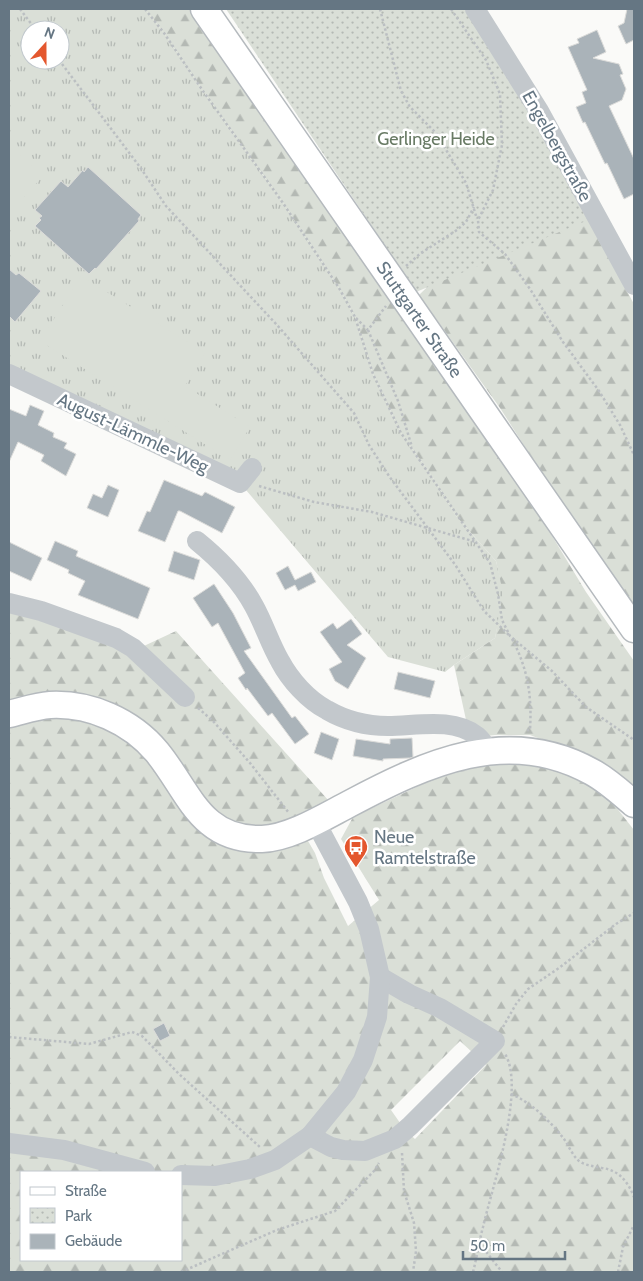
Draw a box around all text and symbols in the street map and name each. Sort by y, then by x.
north arrow [20,20,70,70]
text: N [42,23,58,43]
street label: Engelbergstraße [517,87,597,205]
park label: Gerlinger Heide [377,128,495,150]
street label: Stuttgarter Straße [372,257,467,382]
street label: August-Lämmle-Weg [54,388,213,478]
place label: Neue Ramtelstraße [374,826,476,869]
bus stop icon: Neue Ramtelstraße [343,834,369,868]
legend [20,1171,182,1261]
text: Straße [65,1182,107,1200]
text: Park [65,1207,92,1225]
scale bar [463,1228,566,1260]
text: Gebäude [65,1232,122,1250]
text: 50 m [470,1237,505,1255]

